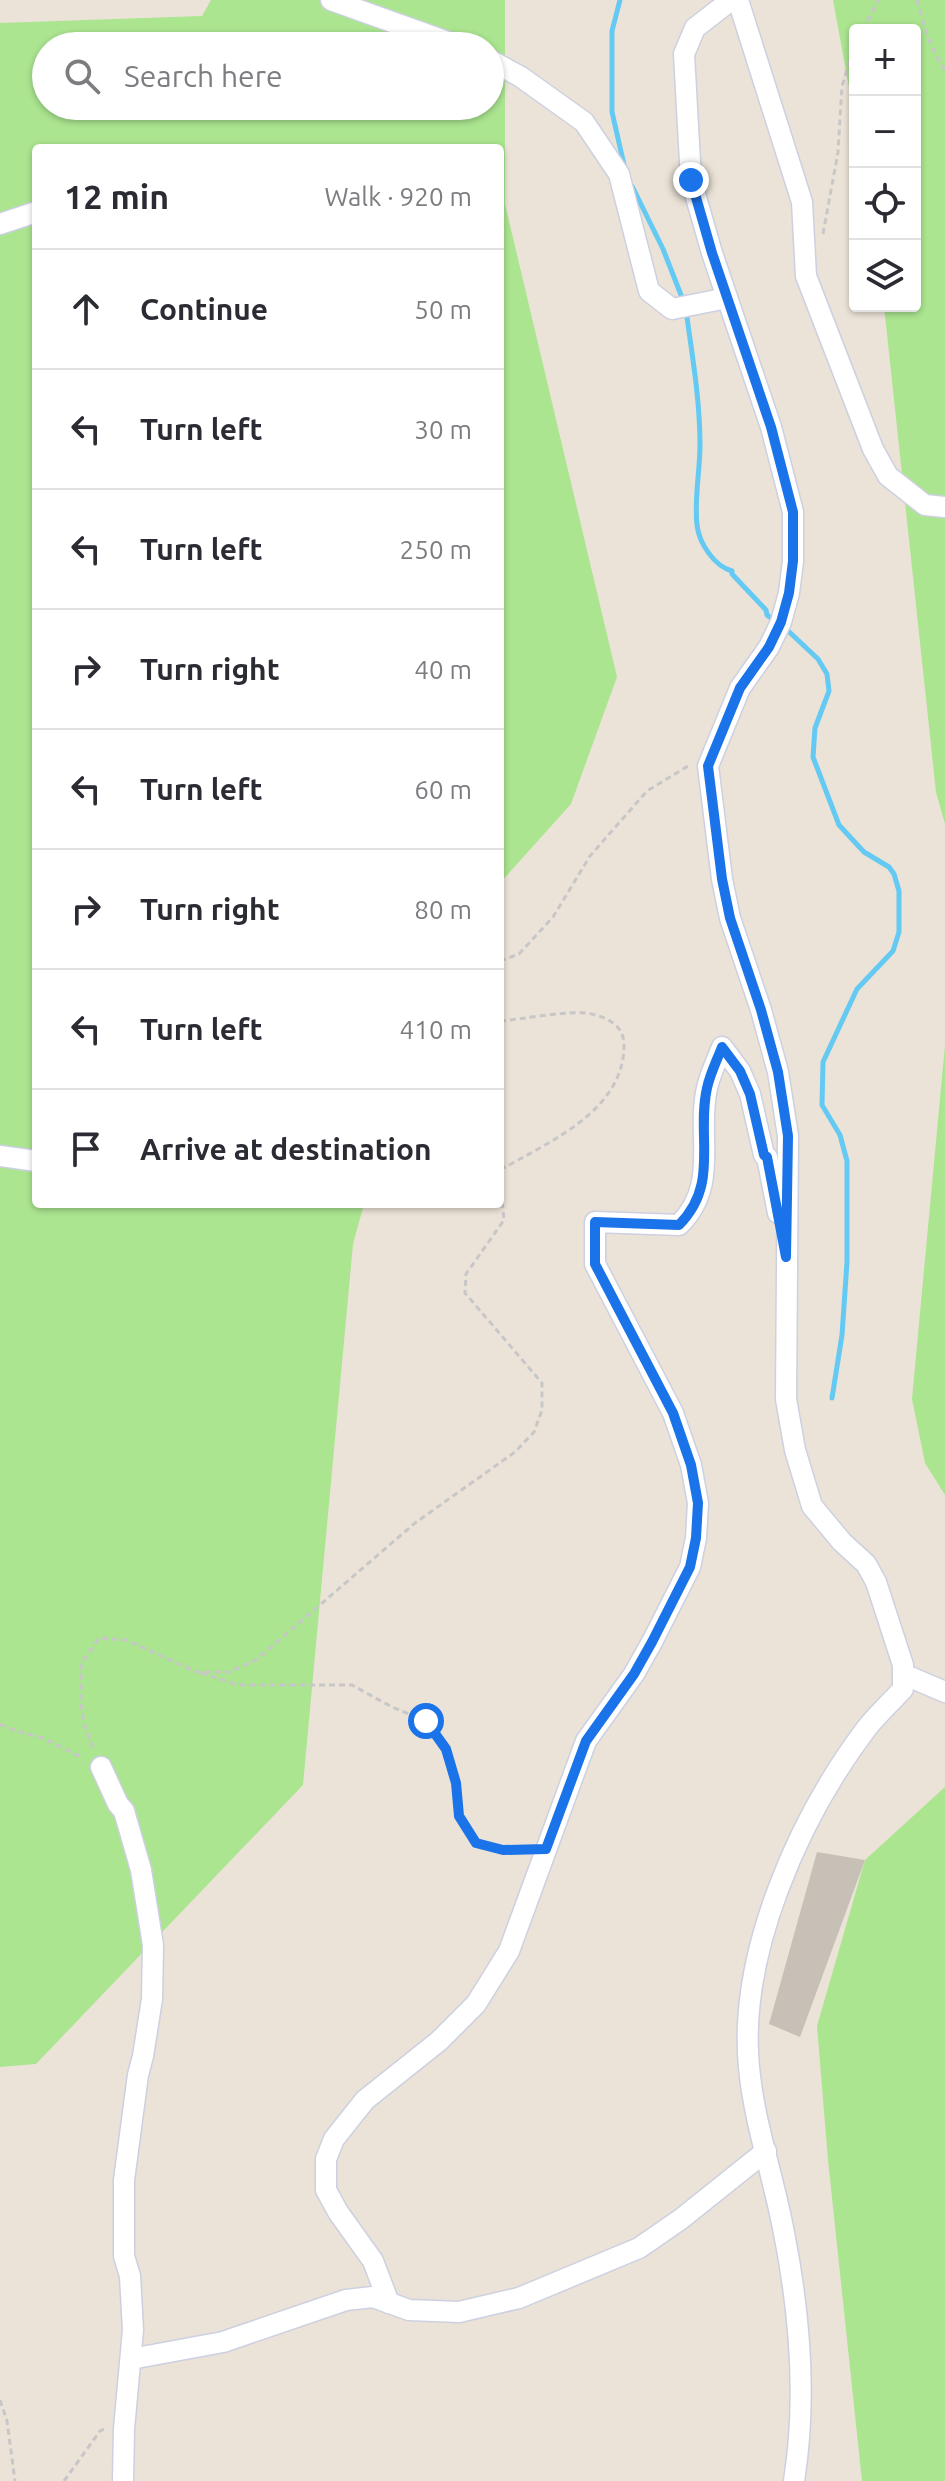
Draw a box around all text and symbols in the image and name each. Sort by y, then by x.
map controls [849,24,921,312]
button: + [849,24,921,96]
search box [32,32,504,120]
icon: search [60,54,104,98]
text: Search here [124,59,283,93]
button: − [849,96,921,168]
route end [673,162,709,198]
button: locate [849,168,921,240]
text: 12 min [64,177,169,215]
text: Walk · 920 m [324,182,472,211]
button: layers [849,240,921,312]
icon: ahead [64,287,108,331]
text: Continue [140,292,268,326]
text: 50 m [414,295,472,324]
icon: left [64,407,108,451]
text: Turn left [140,412,262,446]
text: 30 m [414,415,472,444]
icon: left [64,527,108,571]
text: Turn left [140,532,262,566]
text: 250 m [400,535,472,564]
icon: right [64,647,108,691]
text: Turn right [140,652,280,686]
text: 40 m [414,655,472,684]
icon: left [64,767,108,811]
text: Turn left [140,772,262,806]
text: 60 m [414,775,472,804]
icon: right [64,887,108,931]
text: Turn right [140,892,280,926]
text: 80 m [414,895,472,924]
icon: left [64,1007,108,1051]
text: Turn left [140,1012,262,1046]
text: 410 m [400,1015,472,1044]
icon: arrive [64,1127,108,1171]
text: Arrive at destination [140,1132,432,1166]
route start [408,1703,444,1739]

